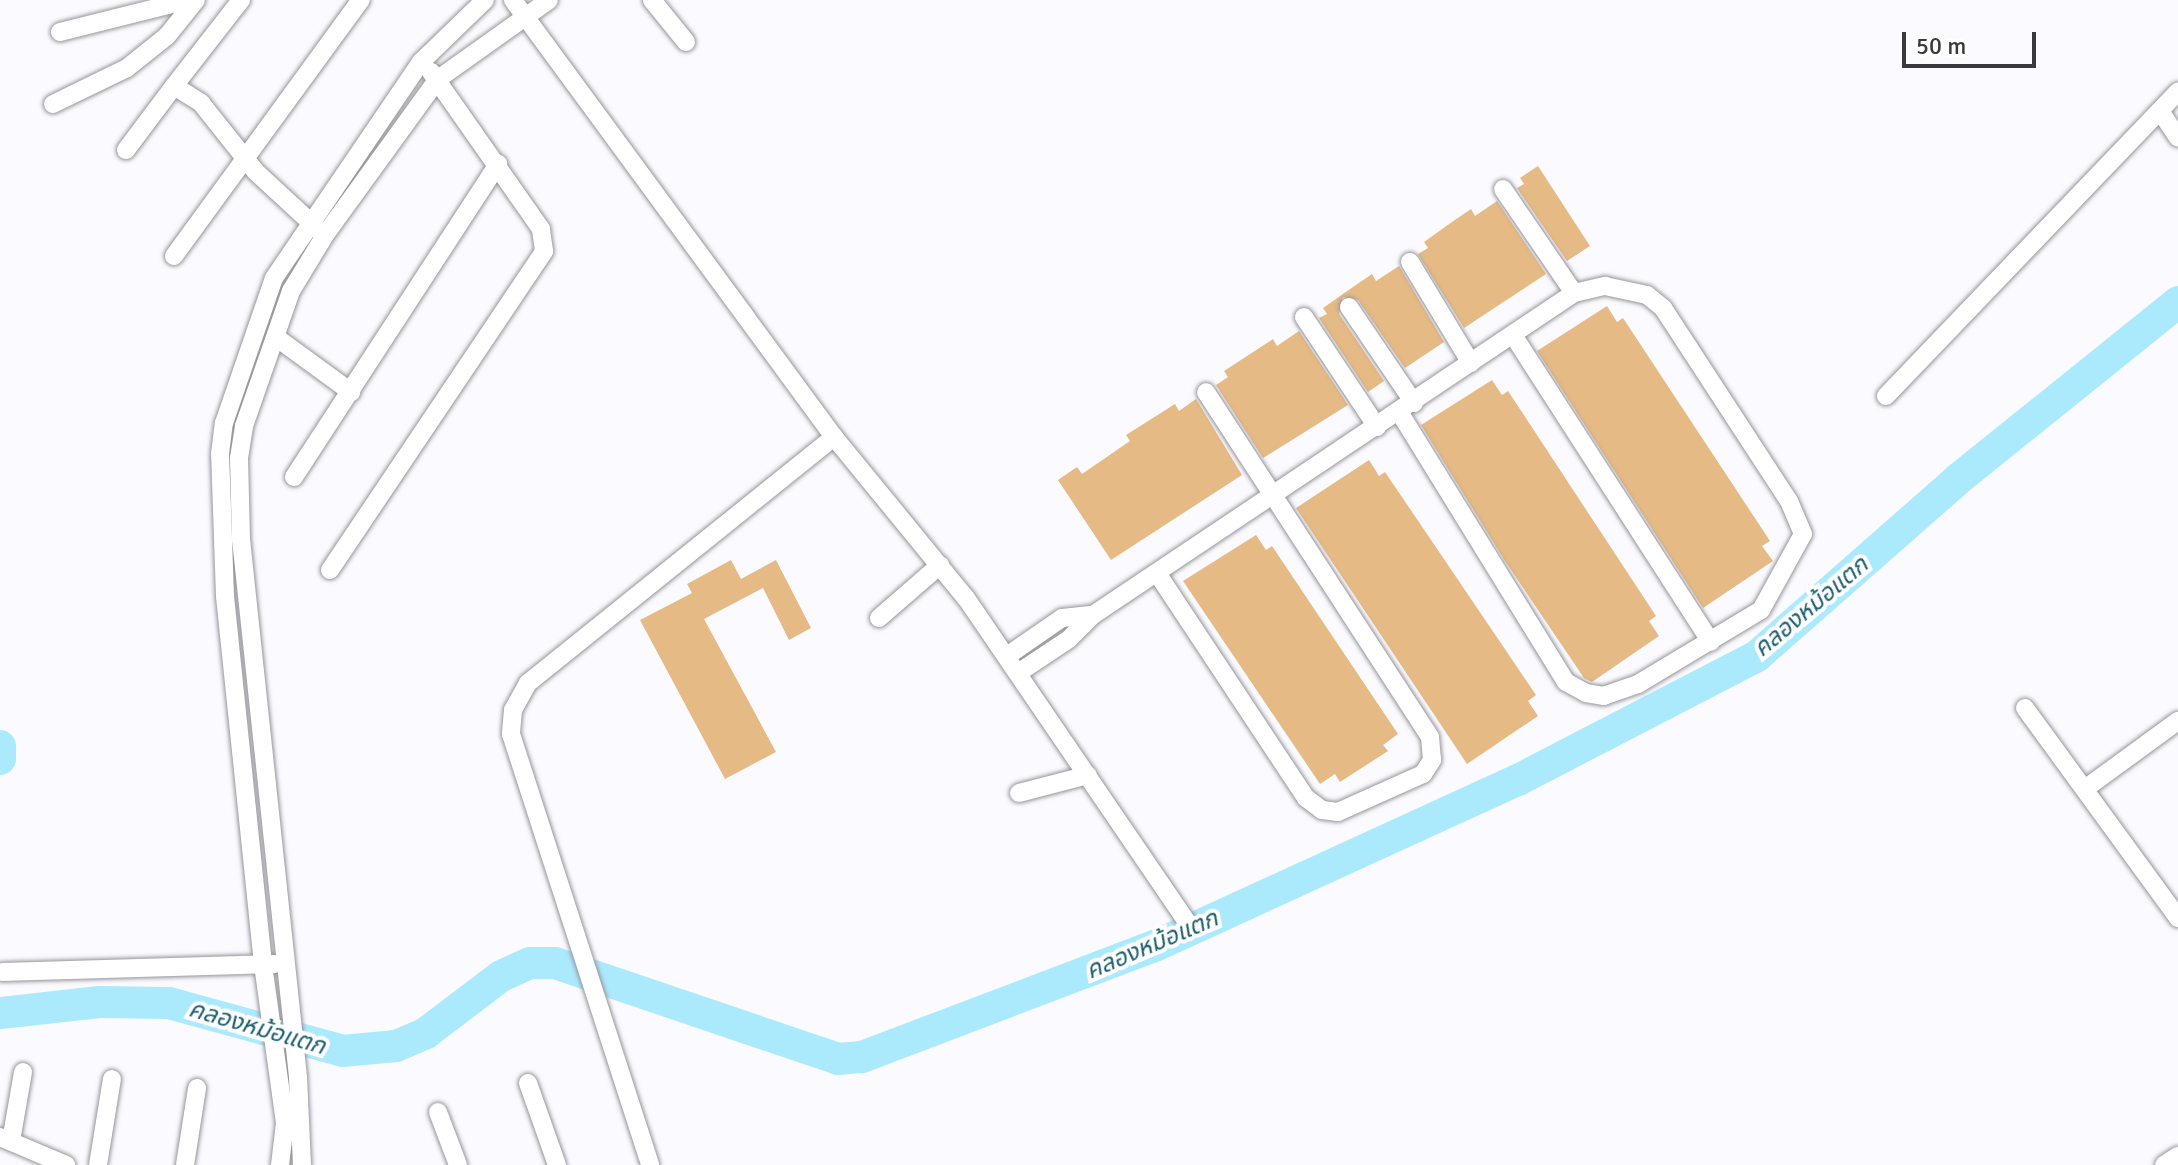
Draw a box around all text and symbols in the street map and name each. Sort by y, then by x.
scale bar [1906,16,2040,66]
text: 50 m [1916,31,1966,61]
water label: คลองหม้อแตก [1748,551,1874,663]
water label: คลองหม้อแตก [1082,904,1222,986]
water label: คลองหม้อแตก [185,995,329,1061]

